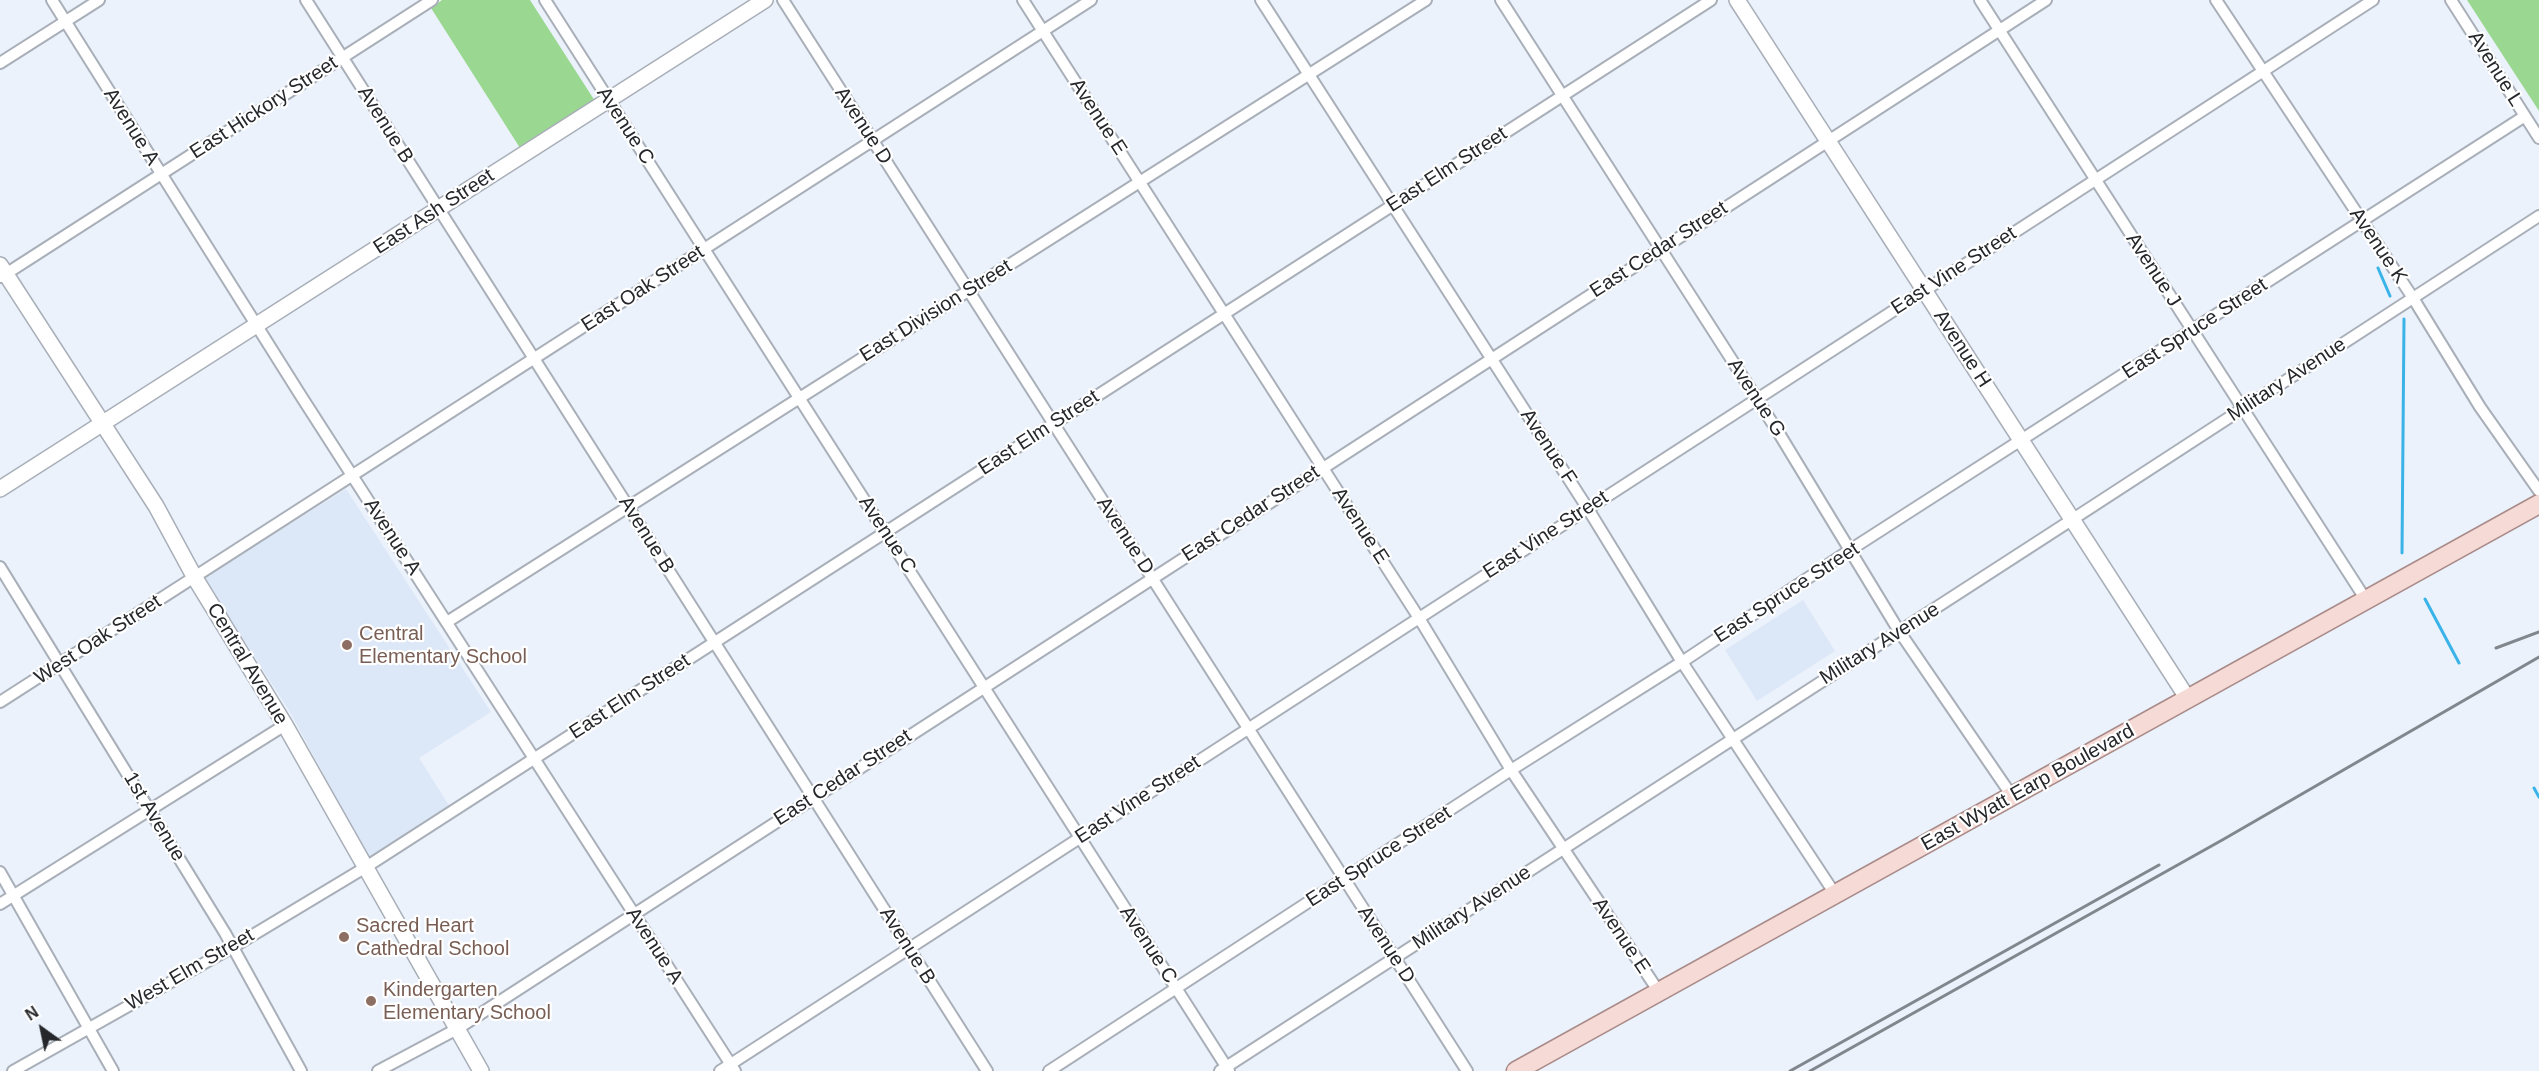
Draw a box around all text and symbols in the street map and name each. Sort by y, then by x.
street label: Avenue L [2463,27,2527,111]
street label: East Hickory Street [186,51,342,165]
street label: Avenue E [1064,74,1132,160]
street label: Avenue B [352,82,418,168]
street label: Avenue C [591,83,659,169]
street label: Avenue D [829,83,897,169]
street label: Avenue A [98,84,164,170]
street label: East Elm Street [1382,122,1512,218]
street label: East Ash Street [369,164,499,260]
street label: East Cedar Street [1586,197,1732,303]
street label: Avenue K [2344,203,2412,289]
street label: East Vine Street [1887,222,2021,320]
street label: Avenue J [2120,229,2186,311]
street label: East Oak Street [577,240,709,338]
street label: East Division Street [856,255,1016,367]
street label: East Spruce Street [2118,273,2272,385]
street label: Avenue H [1928,306,1996,392]
street label: Military Avenue [2223,333,2351,427]
street label: Avenue G [1722,354,1790,442]
street label: East Elm Street [974,385,1104,481]
street label: Avenue F [1515,405,1581,489]
street label: East Cedar Street [1178,461,1324,567]
street label: Avenue E [1326,483,1394,569]
street label: East Vine Street [1479,486,1613,584]
street label: Avenue B [613,492,679,578]
street label: Avenue C [853,492,921,578]
street label: Avenue D [1091,493,1159,579]
street label: Avenue A [358,494,426,580]
street label: East Spruce Street [1710,537,1864,649]
street label: West Oak Street [30,590,166,690]
street label: Military Avenue [1816,598,1944,690]
street label: Central Avenue [201,599,293,729]
place label: Central Elementary School [359,622,527,669]
marker: Central Elementary School [340,638,354,652]
street label: East Elm Street [565,649,695,745]
street label: East Wyatt Earp Boulevard [1917,719,2139,857]
street label: East Cedar Street [770,725,916,831]
street label: East Vine Street [1071,751,1205,849]
street label: 1st Avenue [118,768,190,866]
street label: East Spruce Street [1302,801,1456,913]
street label: Military Avenue [1408,861,1536,955]
street label: Avenue E [1587,893,1655,979]
street label: Avenue C [1114,902,1182,988]
street label: Avenue D [1352,902,1420,988]
street label: Avenue A [620,903,688,989]
street label: Avenue B [874,903,940,989]
place label: Sacred Heart Cathedral School [356,914,509,961]
street label: West Elm Street [122,924,258,1016]
marker: Sacred Heart Cathedral School [337,930,351,944]
place label: Kindergarten Elementary School [383,978,551,1025]
marker: Kindergarten Elementary School [364,994,378,1008]
north arrow [12,999,72,1059]
text: N [22,1003,41,1024]

